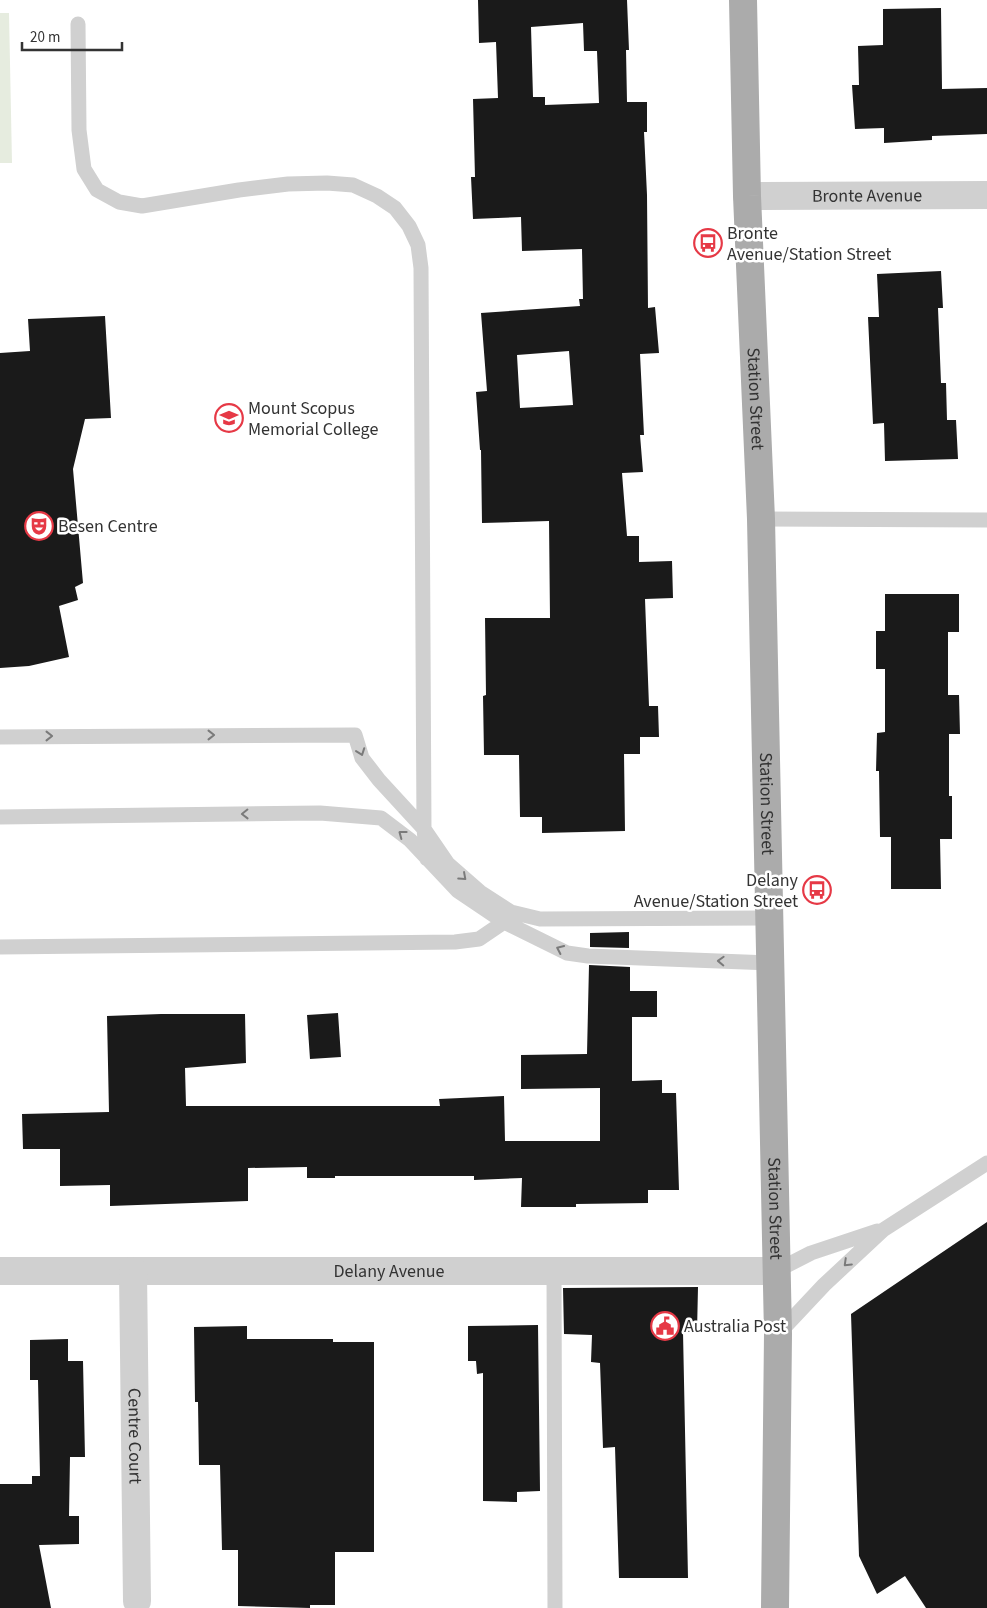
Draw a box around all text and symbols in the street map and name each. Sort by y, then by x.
scale bar [22,20,122,52]
text: 20 m [30,27,60,48]
street label: Bronte Avenue [812,183,922,208]
place label: Bronte Avenue/Station Street [727,221,891,267]
bus stop icon: Bronte Avenue/Station Street [693,228,723,258]
street label: Station Street [741,347,770,451]
place label: Mount Scopus Memorial College [248,396,378,442]
school or university icon: Mount Scopus Memorial College [214,403,244,433]
theatre icon: Besen Centre [24,511,54,541]
place label: Besen Centre [58,514,158,539]
one-way arrow [208,730,215,740]
one-way arrow [45,731,53,741]
one-way arrow [355,748,365,756]
street label: Station Street [753,752,781,855]
one-way arrow [241,809,249,819]
one-way arrow [399,832,408,840]
place label: Delany Avenue/Station Street [634,868,799,914]
one-way arrow [458,872,467,881]
bus stop icon: Delany Avenue/Station Street [802,875,832,905]
one-way arrow [556,945,565,956]
one-way arrow [717,956,725,966]
street label: Station Street [762,1157,789,1260]
one-way arrow [844,1257,853,1266]
street label: Delany Avenue [333,1259,445,1284]
public building icon: Australia Post [650,1311,680,1341]
place label: Australia Post [684,1314,786,1339]
street label: Centre Court [122,1388,148,1484]

